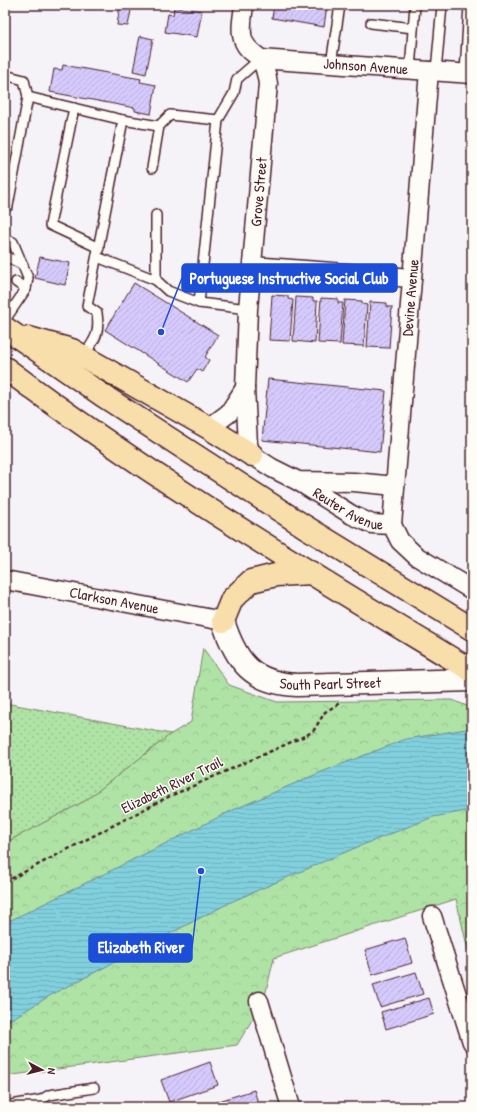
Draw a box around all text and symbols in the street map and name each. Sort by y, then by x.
street label: Johnson Avenue [323,53,409,79]
street label: Grove Street [245,156,272,227]
street label: Devine Avenue [396,259,424,337]
callout: Portuguese Instructive Social Club [182,264,397,292]
text: Portuguese Instructive Social Club [189,267,389,290]
street label: Reuter Avenue [309,482,383,535]
street label: Clarkson Avenue [68,581,161,619]
street label: South Pearl Street [278,672,382,695]
street label: Elizabeth River Trail [117,751,226,818]
callout: Elizabeth River [89,934,192,962]
text: Elizabeth River [98,936,185,958]
north arrow [22,1050,62,1090]
text: N [45,1067,59,1075]

